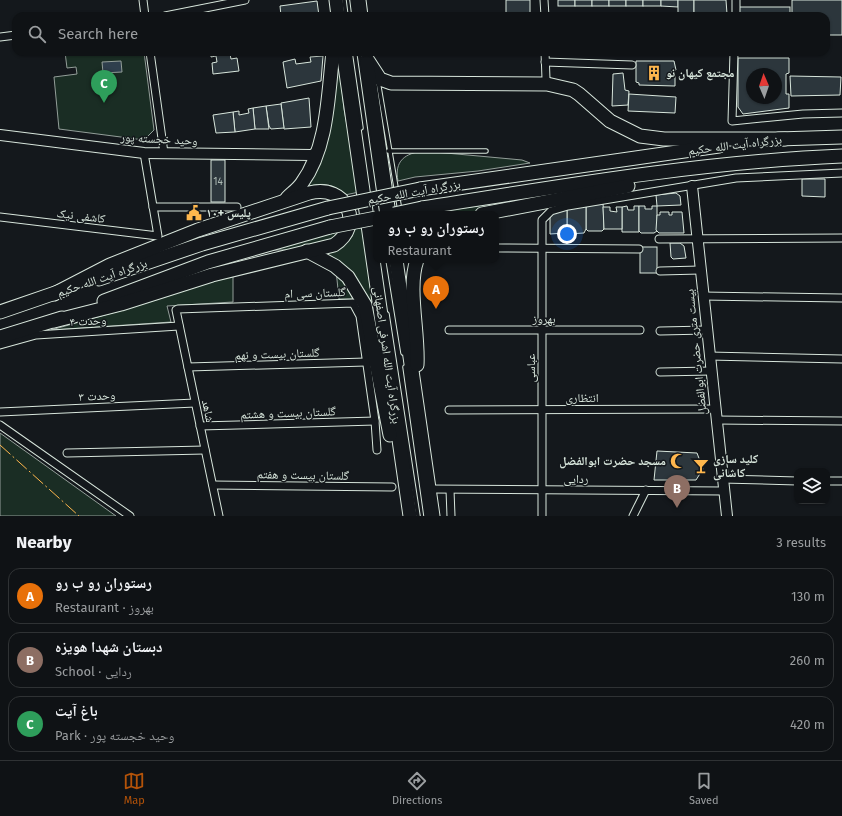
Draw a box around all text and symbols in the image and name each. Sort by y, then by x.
search box [12,12,830,56]
icon: search [26,23,48,45]
text: Search here [58,25,138,43]
building icon: مجتمع کیهان نو [645,64,663,82]
place label: مجتمع کیهان نو [666,66,735,81]
north arrow [746,68,782,104]
pin: C [91,70,117,103]
street label: وحید خجسته پور [119,130,198,148]
street label: بزرگراه آیت الله حکیم [687,132,783,159]
house number: 14 [213,176,224,188]
street label: بزرگراه آیت الله حکیم [366,177,462,208]
public building icon: پلیس +۱۰ [185,204,203,222]
street label: کاشفی نیک [56,206,106,226]
place label: پلیس +۱۰ [206,206,251,221]
popup [373,211,499,263]
text: رستوران رو ب رو [388,219,484,237]
your location [557,224,577,244]
text: Restaurant [388,243,452,258]
street label: بزرگراه آیت الله حکیم [55,256,149,301]
pin: A [423,276,449,309]
street label: گلستان سی ام [284,285,346,302]
street label: بزرگراه آیت الله اشرفی اصفهانی [370,285,404,425]
street label: بیست متری حضرت ابوالفضل [682,288,710,416]
street label: بهروز [532,312,555,326]
street label: وحدت ۴ [69,313,107,329]
street label: گلستان بیست و نهم [234,346,320,363]
street label: عباسی [524,354,538,382]
street label: وحدت ۳ [78,388,116,404]
street label: انتظاری [565,391,599,405]
street label: شاهد [199,398,217,424]
street label: گلستان بیست و هشتم [240,404,336,423]
mosque icon: مسجد حضرت ابوالفضل [669,452,687,470]
place label: کلید سازی کاشانی [713,452,759,481]
place label: مسجد حضرت ابوالفضل [559,454,666,469]
bar icon: کلید سازی کاشانی [692,457,710,475]
street label: گلستان بیست و هفتم [257,467,349,484]
map controls [794,468,830,504]
button: layers [794,468,830,504]
street label: ردایی [564,472,589,486]
pin: B [664,475,690,508]
text: Nearby [16,532,71,553]
text: 3 results [776,535,826,550]
text: رستوران رو ب رو [55,574,152,592]
text: A [26,589,34,604]
text: 130 m [791,589,825,604]
text: Restaurant · بهروز [55,600,154,615]
text: دبستان شهدا هویزه [55,638,163,656]
text: B [26,653,34,668]
text: 260 m [790,653,825,668]
text: School · ردایی [55,664,132,679]
text: باغ آیت [55,702,98,720]
text: C [26,717,34,732]
text: 420 m [790,717,825,732]
text: Park · وحید خجسته پور [55,728,174,743]
tab: Map [123,770,145,807]
tab: Directions [392,770,442,807]
tab: Saved [689,770,719,807]

